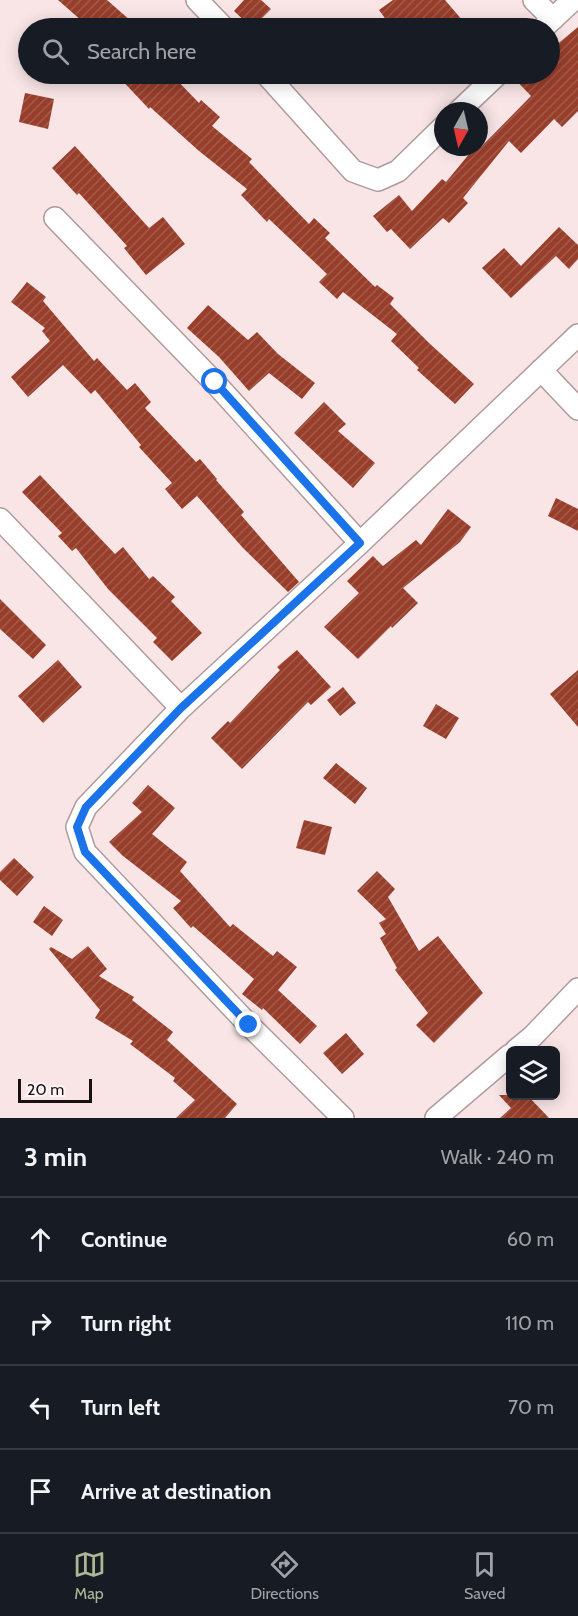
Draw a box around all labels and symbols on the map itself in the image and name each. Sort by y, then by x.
north arrow [434,102,488,156]
route start [201,368,227,394]
route end [235,1011,261,1037]
scale bar [18,1076,92,1104]

